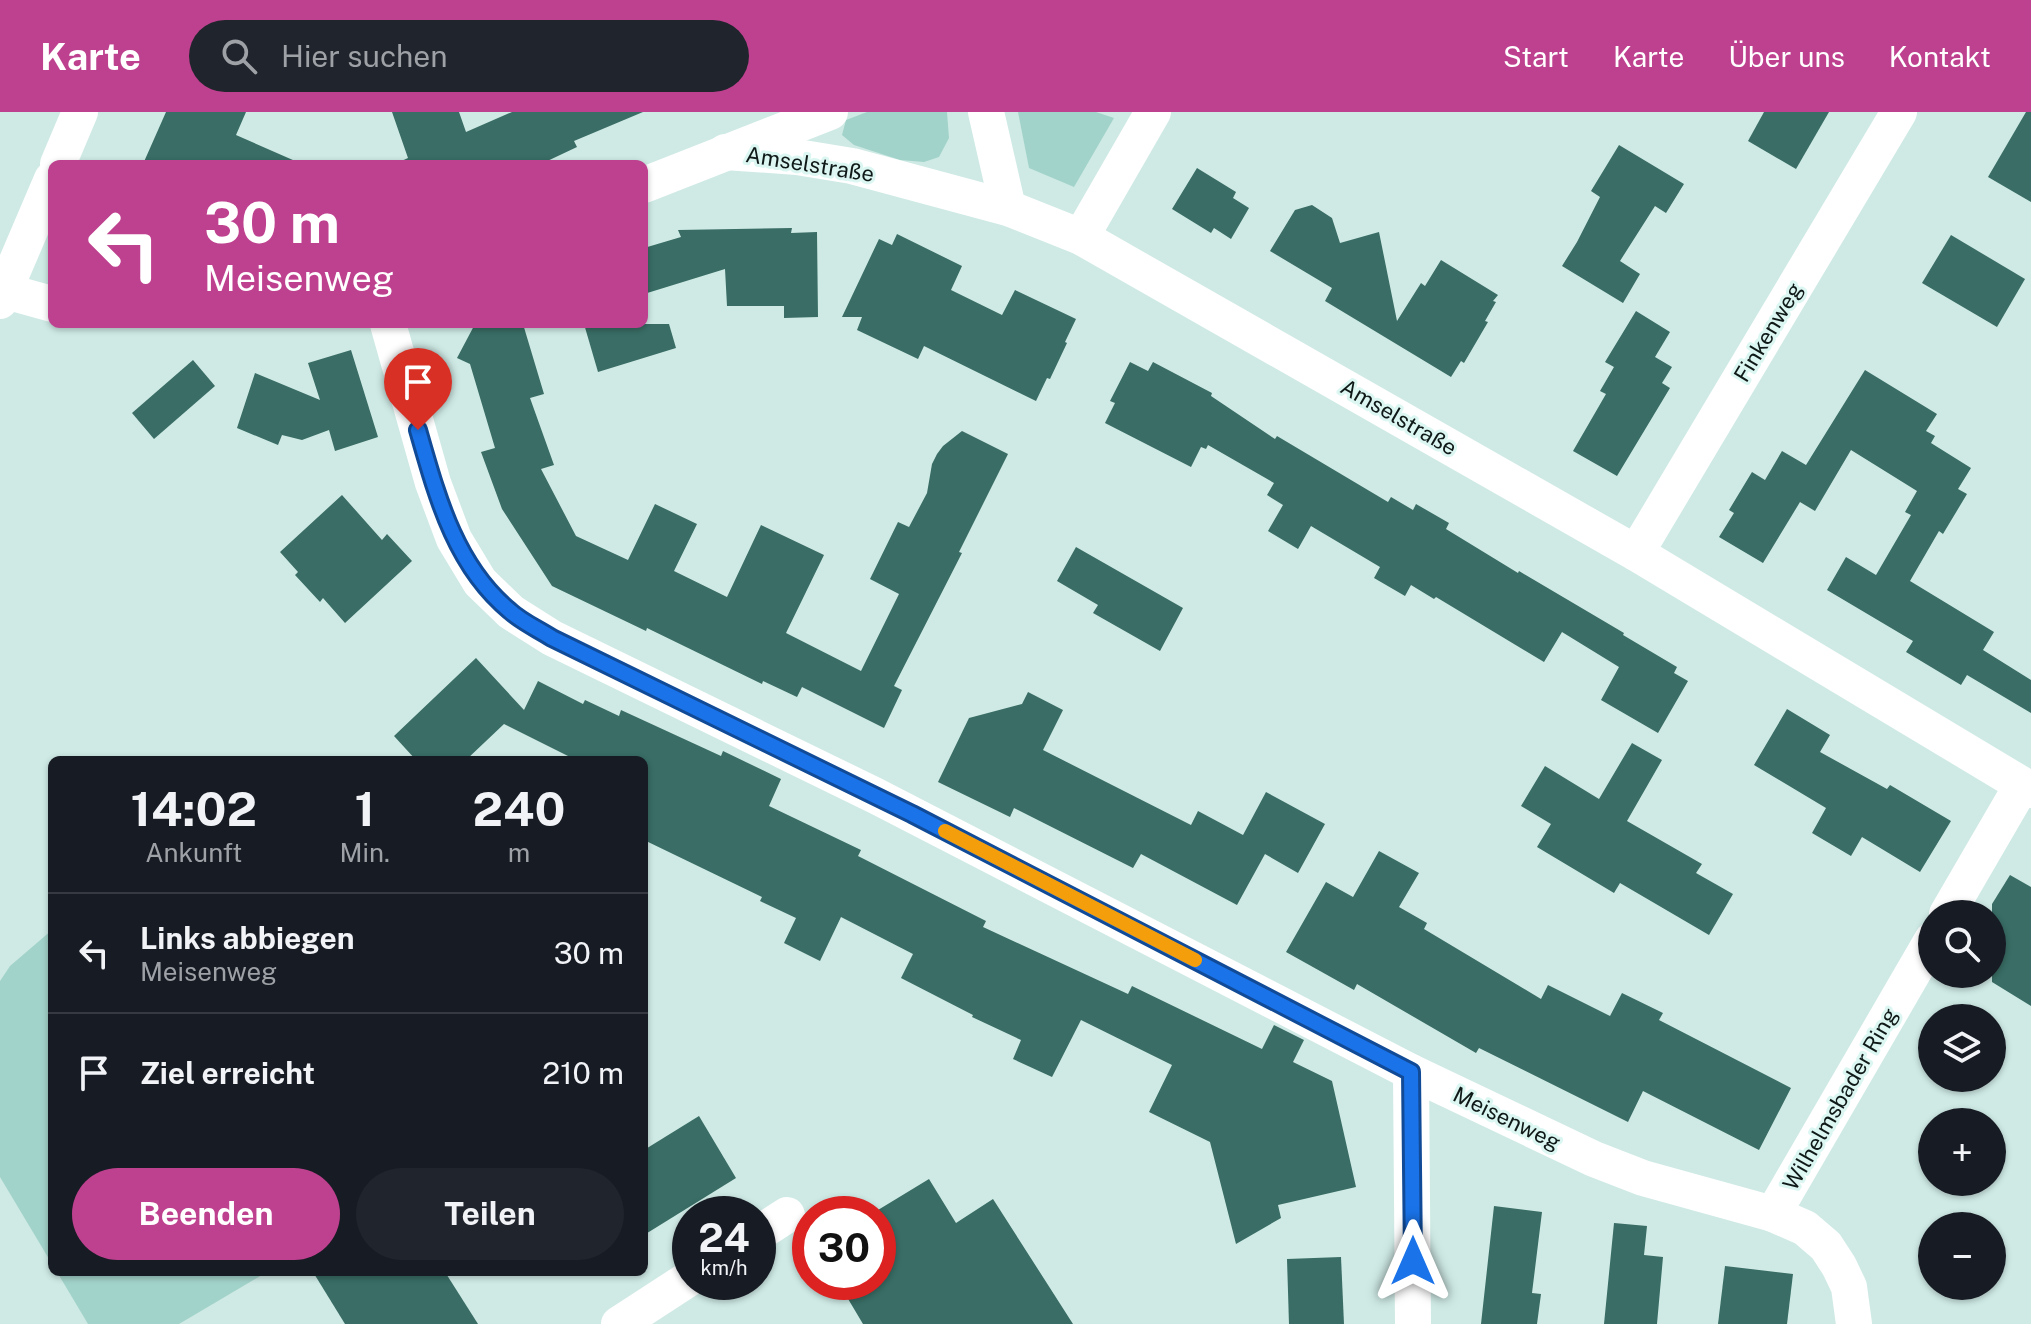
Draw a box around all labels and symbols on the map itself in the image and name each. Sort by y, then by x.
street label: Amselstraße [744,141,876,187]
street label: Finkenweg [1728,278,1808,386]
pin [384,348,452,430]
street label: Amselstraße [1336,373,1462,461]
street label: Wilhelmsbader Ring [1777,1003,1903,1195]
street label: Meisenweg [1449,1081,1565,1155]
speed limit sign: 30 [792,1196,896,1300]
position arrow [1371,1219,1455,1303]

